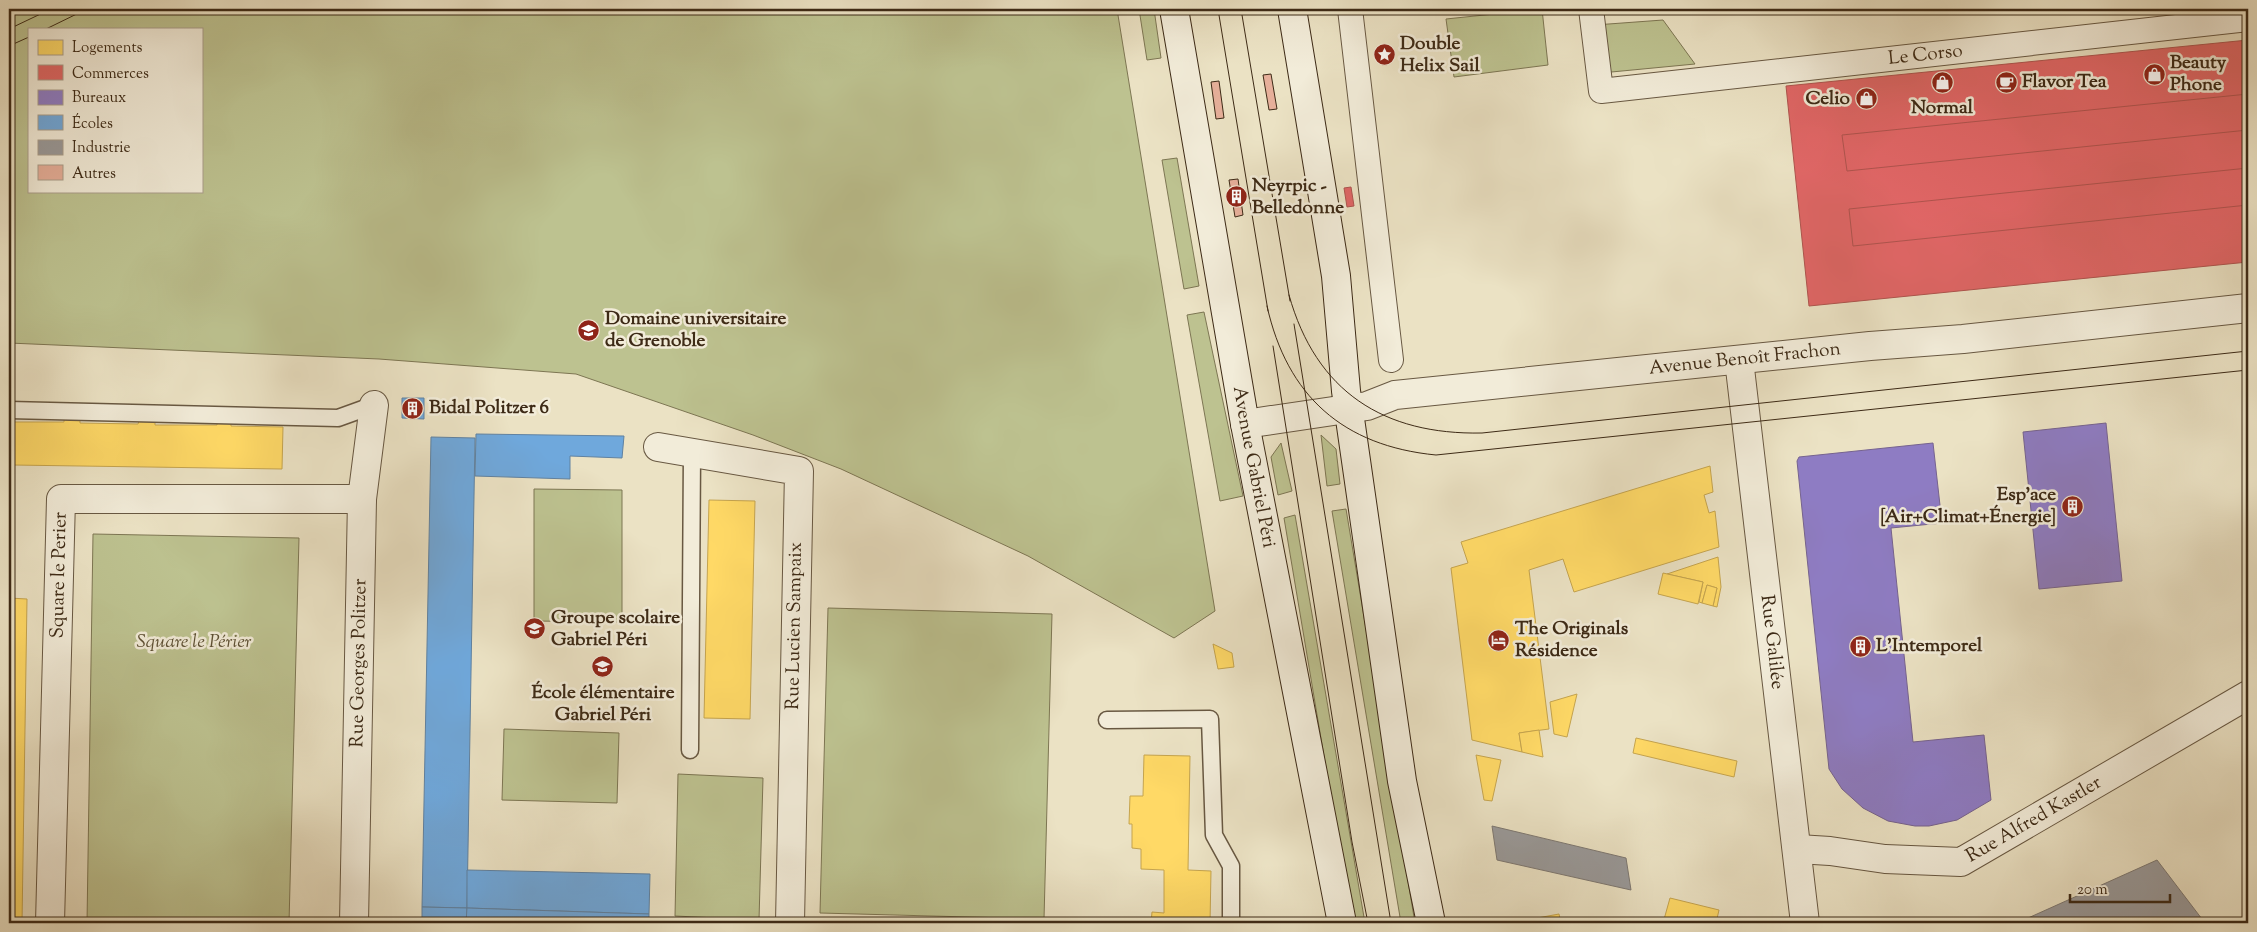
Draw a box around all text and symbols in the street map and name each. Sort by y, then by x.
legend [28,28,202,192]
place label: Double Helix Sail [1400,31,1480,80]
street label: Le Corso [1887,37,1964,72]
text: Logements [72,38,143,59]
place icon: Double Helix Sail [1372,43,1396,67]
place label: Beauty Phone [2170,50,2227,99]
shop icon: Beauty Phone [2142,62,2166,86]
text: Commerces [72,64,149,85]
place label: Flavor Tea [2022,69,2107,96]
shop icon: Normal [1930,70,1954,94]
cafe icon: Flavor Tea [1994,70,2018,94]
place label: Celio [1805,86,1851,113]
shop icon: Celio [1854,87,1878,111]
text: Bureaux [72,88,126,109]
place label: Normal [1911,95,1974,122]
text: Écoles [72,113,113,135]
text: Industrie [72,138,130,159]
text: Autres [72,164,116,185]
place label: Neyrpic - Belledonne [1252,173,1344,222]
building icon: Neyrpic - Belledonne [1224,185,1248,209]
place label: Domaine universitaire de Grenoble [605,306,787,355]
school or university icon: Domaine universitaire de Grenoble [577,318,601,342]
street label: Avenue Benoît Frachon [1647,336,1842,382]
street label: Avenue Gabriel Péri [1225,384,1282,550]
place label: Bidal Politzer 6 [429,395,549,422]
building icon: Bidal Politzer 6 [401,396,425,420]
place label: Esp'ace [Air+Climat+Énergie] [1880,482,2056,531]
building icon: Esp'ace [Air+Climat+Énergie] [2060,494,2084,518]
street label: Square le Perier [44,512,74,639]
street label: Rue Lucien Sampaix [780,542,810,710]
street label: Rue Georges Politzer [344,578,374,748]
street label: Rue Galilée [1753,593,1791,691]
place label: Groupe scolaire Gabriel Péri [551,605,680,654]
place label: The Originals Résidence [1515,616,1629,665]
school or university icon: Groupe scolaire Gabriel Péri [523,617,547,641]
hotel icon: The Originals Résidence [1487,628,1511,652]
park label: Square le Périer [137,629,252,656]
place label: L'Intemporel [1876,633,1983,660]
building icon: L'Intemporel [1848,634,1872,658]
school or university icon: École élémentaire Gabriel Péri [591,655,615,679]
place label: École élémentaire Gabriel Péri [531,680,675,729]
street label: Rue Alfred Kastler [1961,770,2107,870]
scale bar [2070,872,2170,904]
text: 20 m [2077,880,2108,901]

